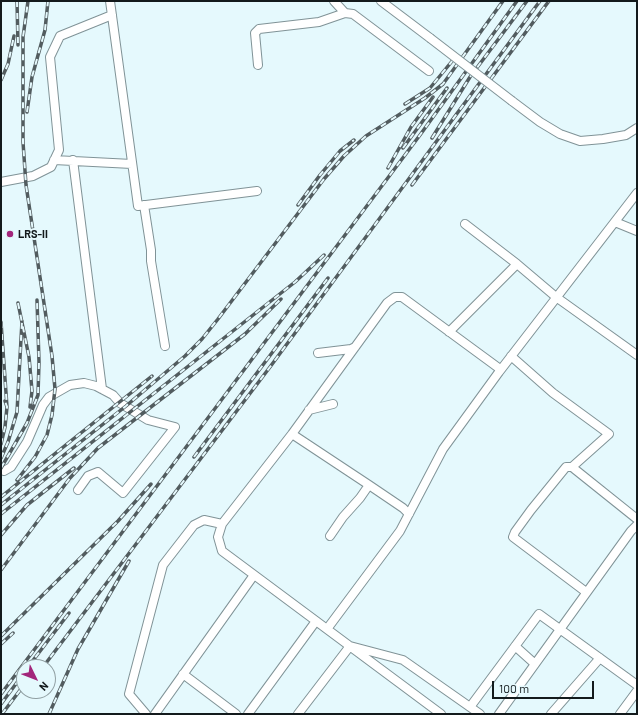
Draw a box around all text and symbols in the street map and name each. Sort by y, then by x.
place label: LRS-II [18,227,48,241]
marker: LRS-II [5,229,15,239]
north arrow [16,659,56,699]
scale bar [494,673,596,699]
text: N [37,680,52,694]
text: 100 m [499,681,529,695]

